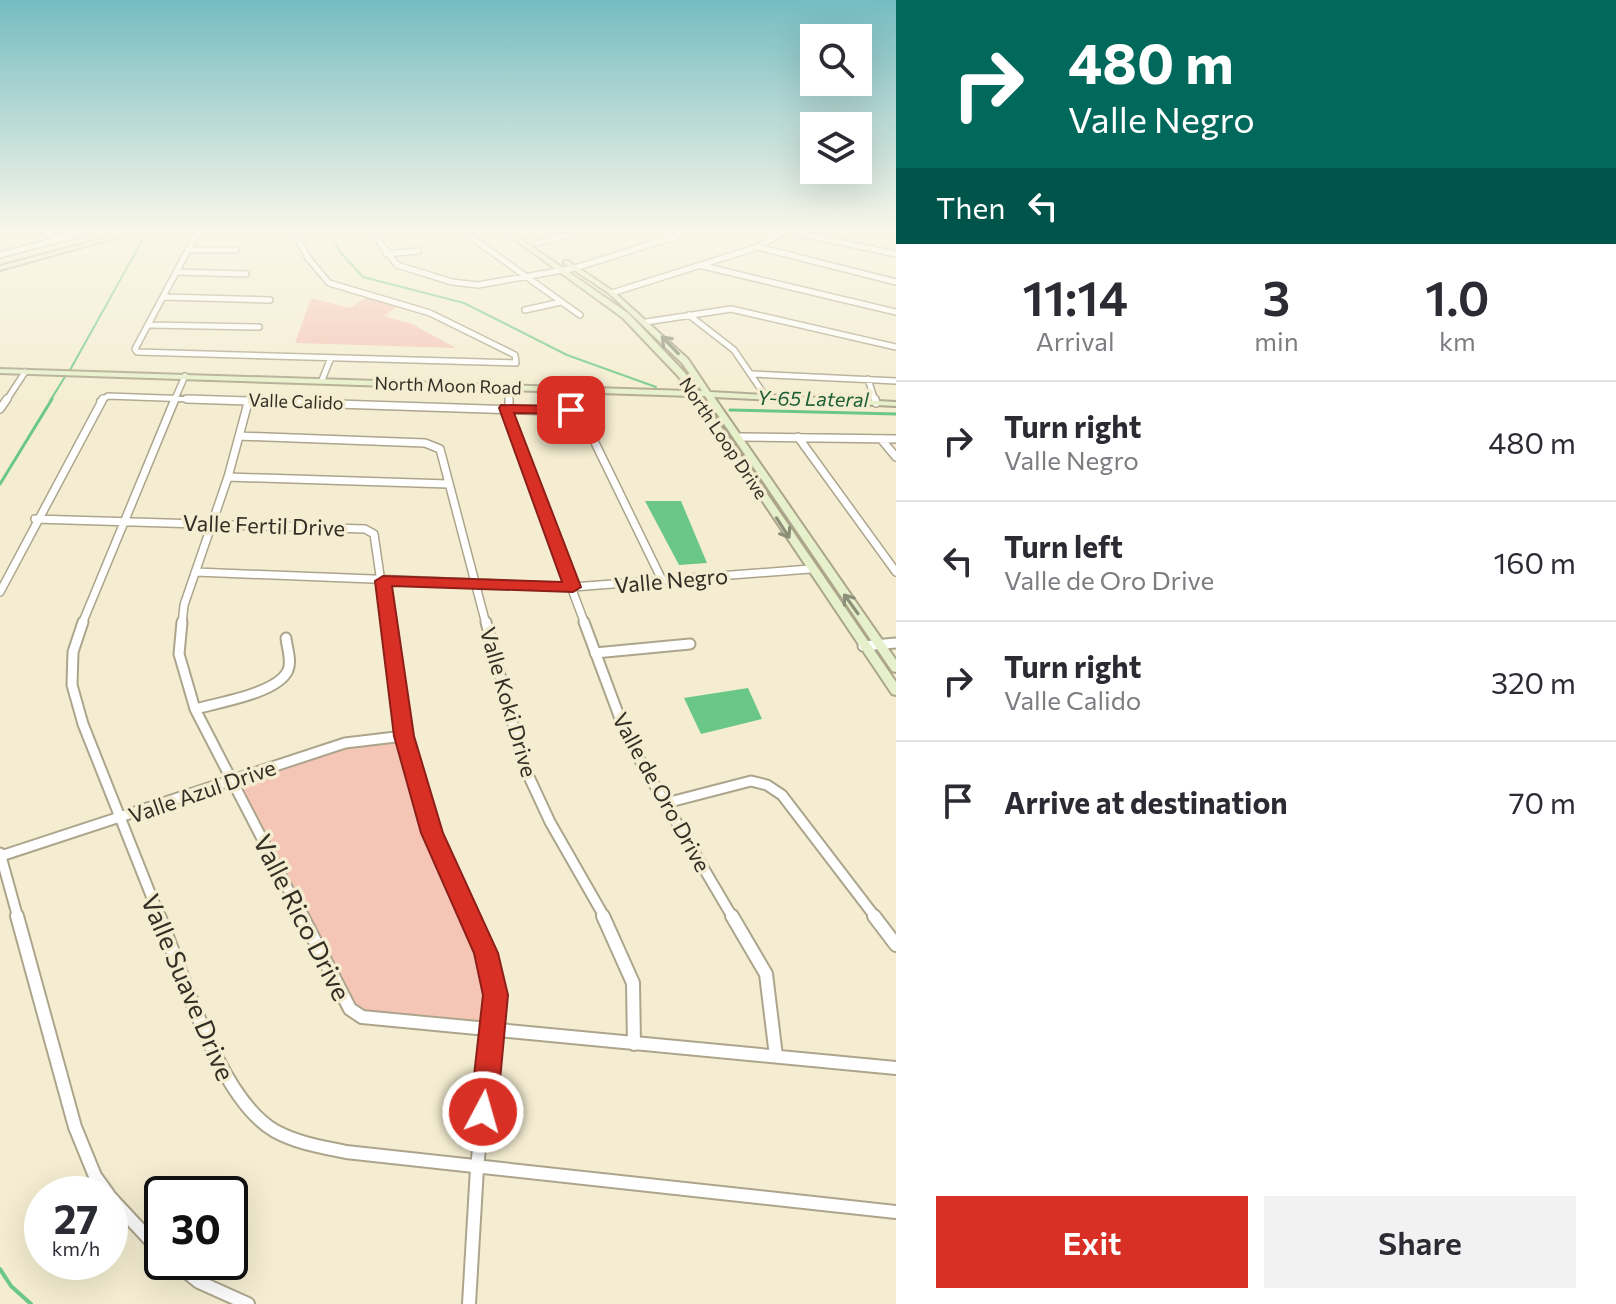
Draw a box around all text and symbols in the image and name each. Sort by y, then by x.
map controls [800,24,872,184]
button: search [800,24,872,96]
text: 480 m [1068,27,1234,96]
icon: right [936,32,1040,136]
text: Valle Negro [1068,96,1255,140]
button: layers [800,112,872,184]
icon: left [1021,184,1065,228]
text: Then [936,188,1005,225]
text: 11:14 [1022,267,1128,326]
text: 3 [1263,267,1290,326]
text: 1.0 [1425,267,1490,326]
text: Arrival [1036,325,1115,356]
text: min [1254,325,1299,356]
text: km [1439,325,1476,356]
one-way arrow [662,336,680,356]
street label: North Moon Road [374,371,522,399]
street label: North Loop Drive [675,373,773,503]
pin [537,376,605,444]
water label: Y-65 Lateral [757,385,870,411]
street label: Valle Calido [248,388,344,414]
icon: arrive [549,388,593,432]
text: Turn right [1004,407,1141,444]
icon: right [936,419,980,463]
text: 480 m [1488,423,1576,460]
text: Valle Negro [1004,444,1139,475]
street label: Valle Fertil Drive [182,509,346,541]
one-way arrow [775,517,792,539]
text: Turn left [1004,527,1123,564]
icon: left [936,539,980,583]
text: 160 m [1493,543,1576,580]
street label: Valle Negro [613,562,729,598]
text: Valle de Oro Drive [1004,564,1214,595]
one-way arrow [843,594,859,616]
street label: Valle Koki Drive [475,624,543,780]
text: Turn right [1004,647,1141,684]
icon: right [936,659,980,703]
text: 320 m [1491,663,1576,700]
text: Valle Calido [1004,684,1141,715]
street label: Valle de Oro Drive [607,708,717,876]
street label: Valle Azul Drive [125,753,279,829]
icon: arrive [936,779,980,823]
text: Arrive at destination [1004,783,1288,820]
text: 70 m [1509,783,1576,820]
street label: Valle Rico Drive [248,829,358,1005]
street label: Valle Suave Drive [136,889,242,1085]
position arrow [441,1070,525,1154]
speed limit sign: 30 [144,1176,248,1280]
text: 27 [54,1193,98,1242]
button: Exit [936,1196,1248,1288]
button: Share [1264,1196,1576,1288]
text: km/h [52,1236,100,1260]

